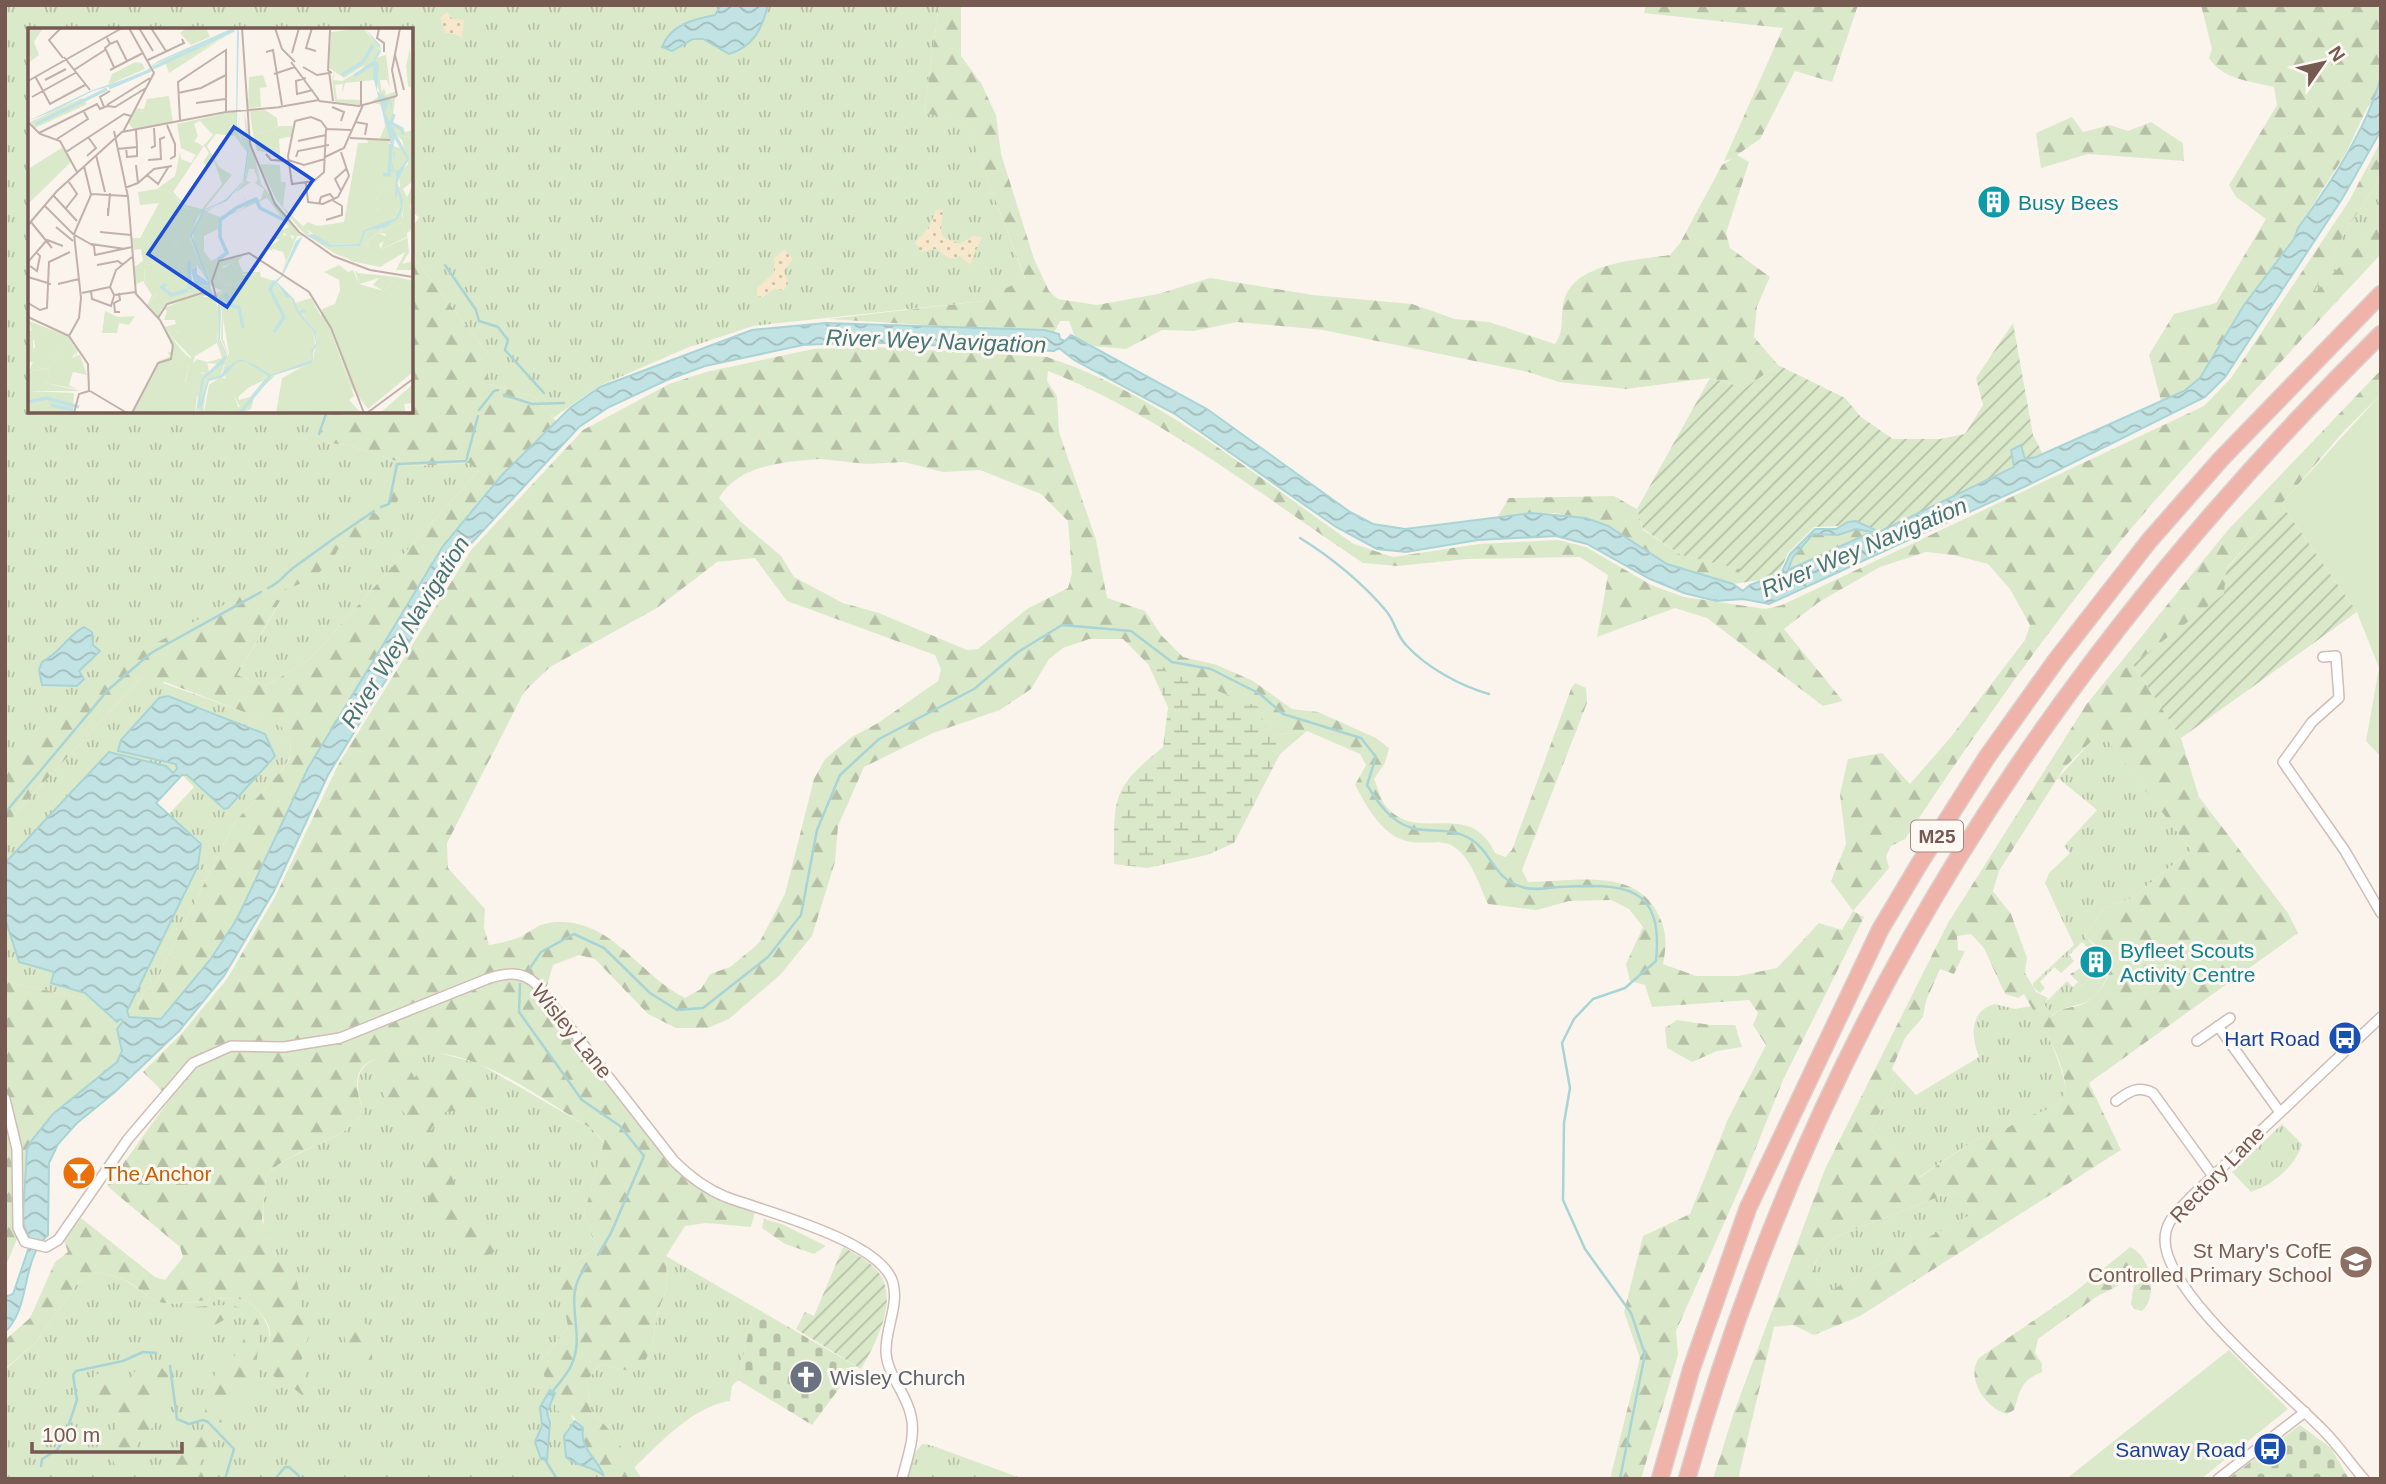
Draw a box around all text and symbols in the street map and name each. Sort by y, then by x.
inset map [28,28,413,413]
north arrow [2288,28,2358,98]
text: N [2324,42,2349,65]
building icon: Busy Bees [1975,183,2013,221]
place label: Busy Bees [2018,191,2118,214]
water label: River Wey Navigation [825,324,1047,358]
water label: River Wey Navigation [1757,492,1971,602]
water label: River Wey Navigation [335,532,475,732]
road number: M25 [1911,820,1963,852]
place label: Byfleet Scouts Activity Centre [2120,939,2255,986]
building icon: Byfleet Scouts Activity Centre [2077,943,2115,981]
street label: Wisley Lane [527,979,617,1083]
bus stop icon: Hart Road [2326,1019,2364,1057]
place label: Hart Road [2224,1027,2320,1050]
street label: Rectory Lane [2165,1121,2269,1227]
bar icon: The Anchor [60,1154,98,1192]
place label: The Anchor [104,1162,211,1185]
place label: St Mary's CofE Controlled Primary School [2088,1239,2332,1286]
school or university icon: St Mary's CofE Controlled Primary School [2337,1243,2375,1281]
church icon: Wisley Church [787,1358,825,1396]
place label: Wisley Church [830,1366,965,1389]
scale bar [32,1410,182,1454]
text: 100 m [42,1423,100,1446]
bus stop icon: Sanway Road [2251,1430,2289,1468]
place label: Sanway Road [2115,1438,2246,1461]

